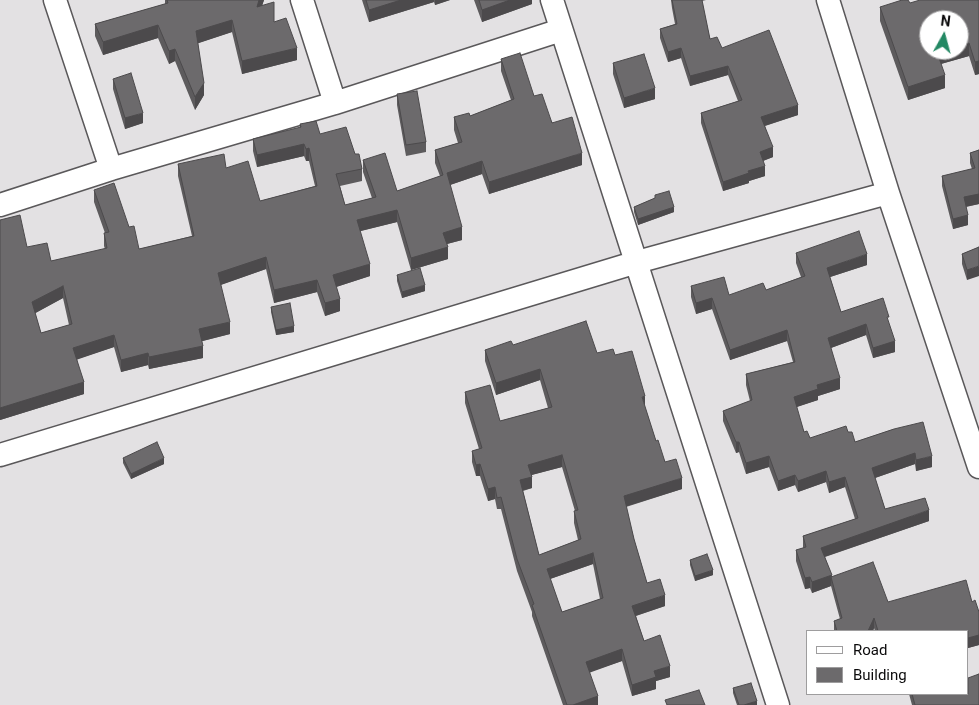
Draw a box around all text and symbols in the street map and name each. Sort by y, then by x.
north arrow [919,10,969,60]
text: N [940,13,952,30]
legend [806,630,969,695]
text: Road [853,641,887,659]
text: Building [853,666,907,684]

